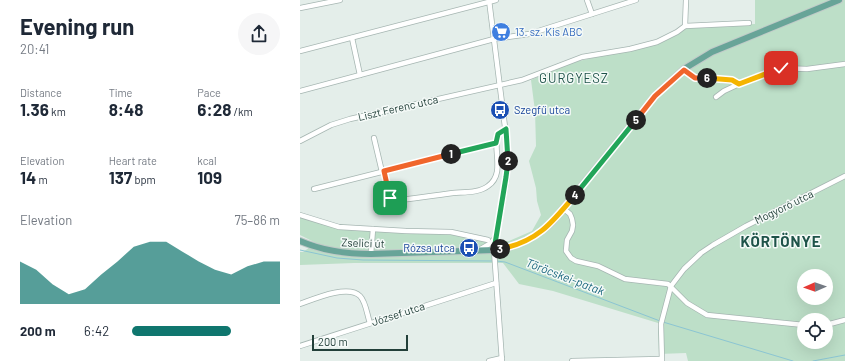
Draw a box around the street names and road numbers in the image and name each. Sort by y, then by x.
street label: Liszt Ferenc utca [357,92,439,123]
street label: Mogyoró utca [752,187,815,226]
street label: Zselici út [341,235,385,250]
street label: József utca [369,299,426,328]

